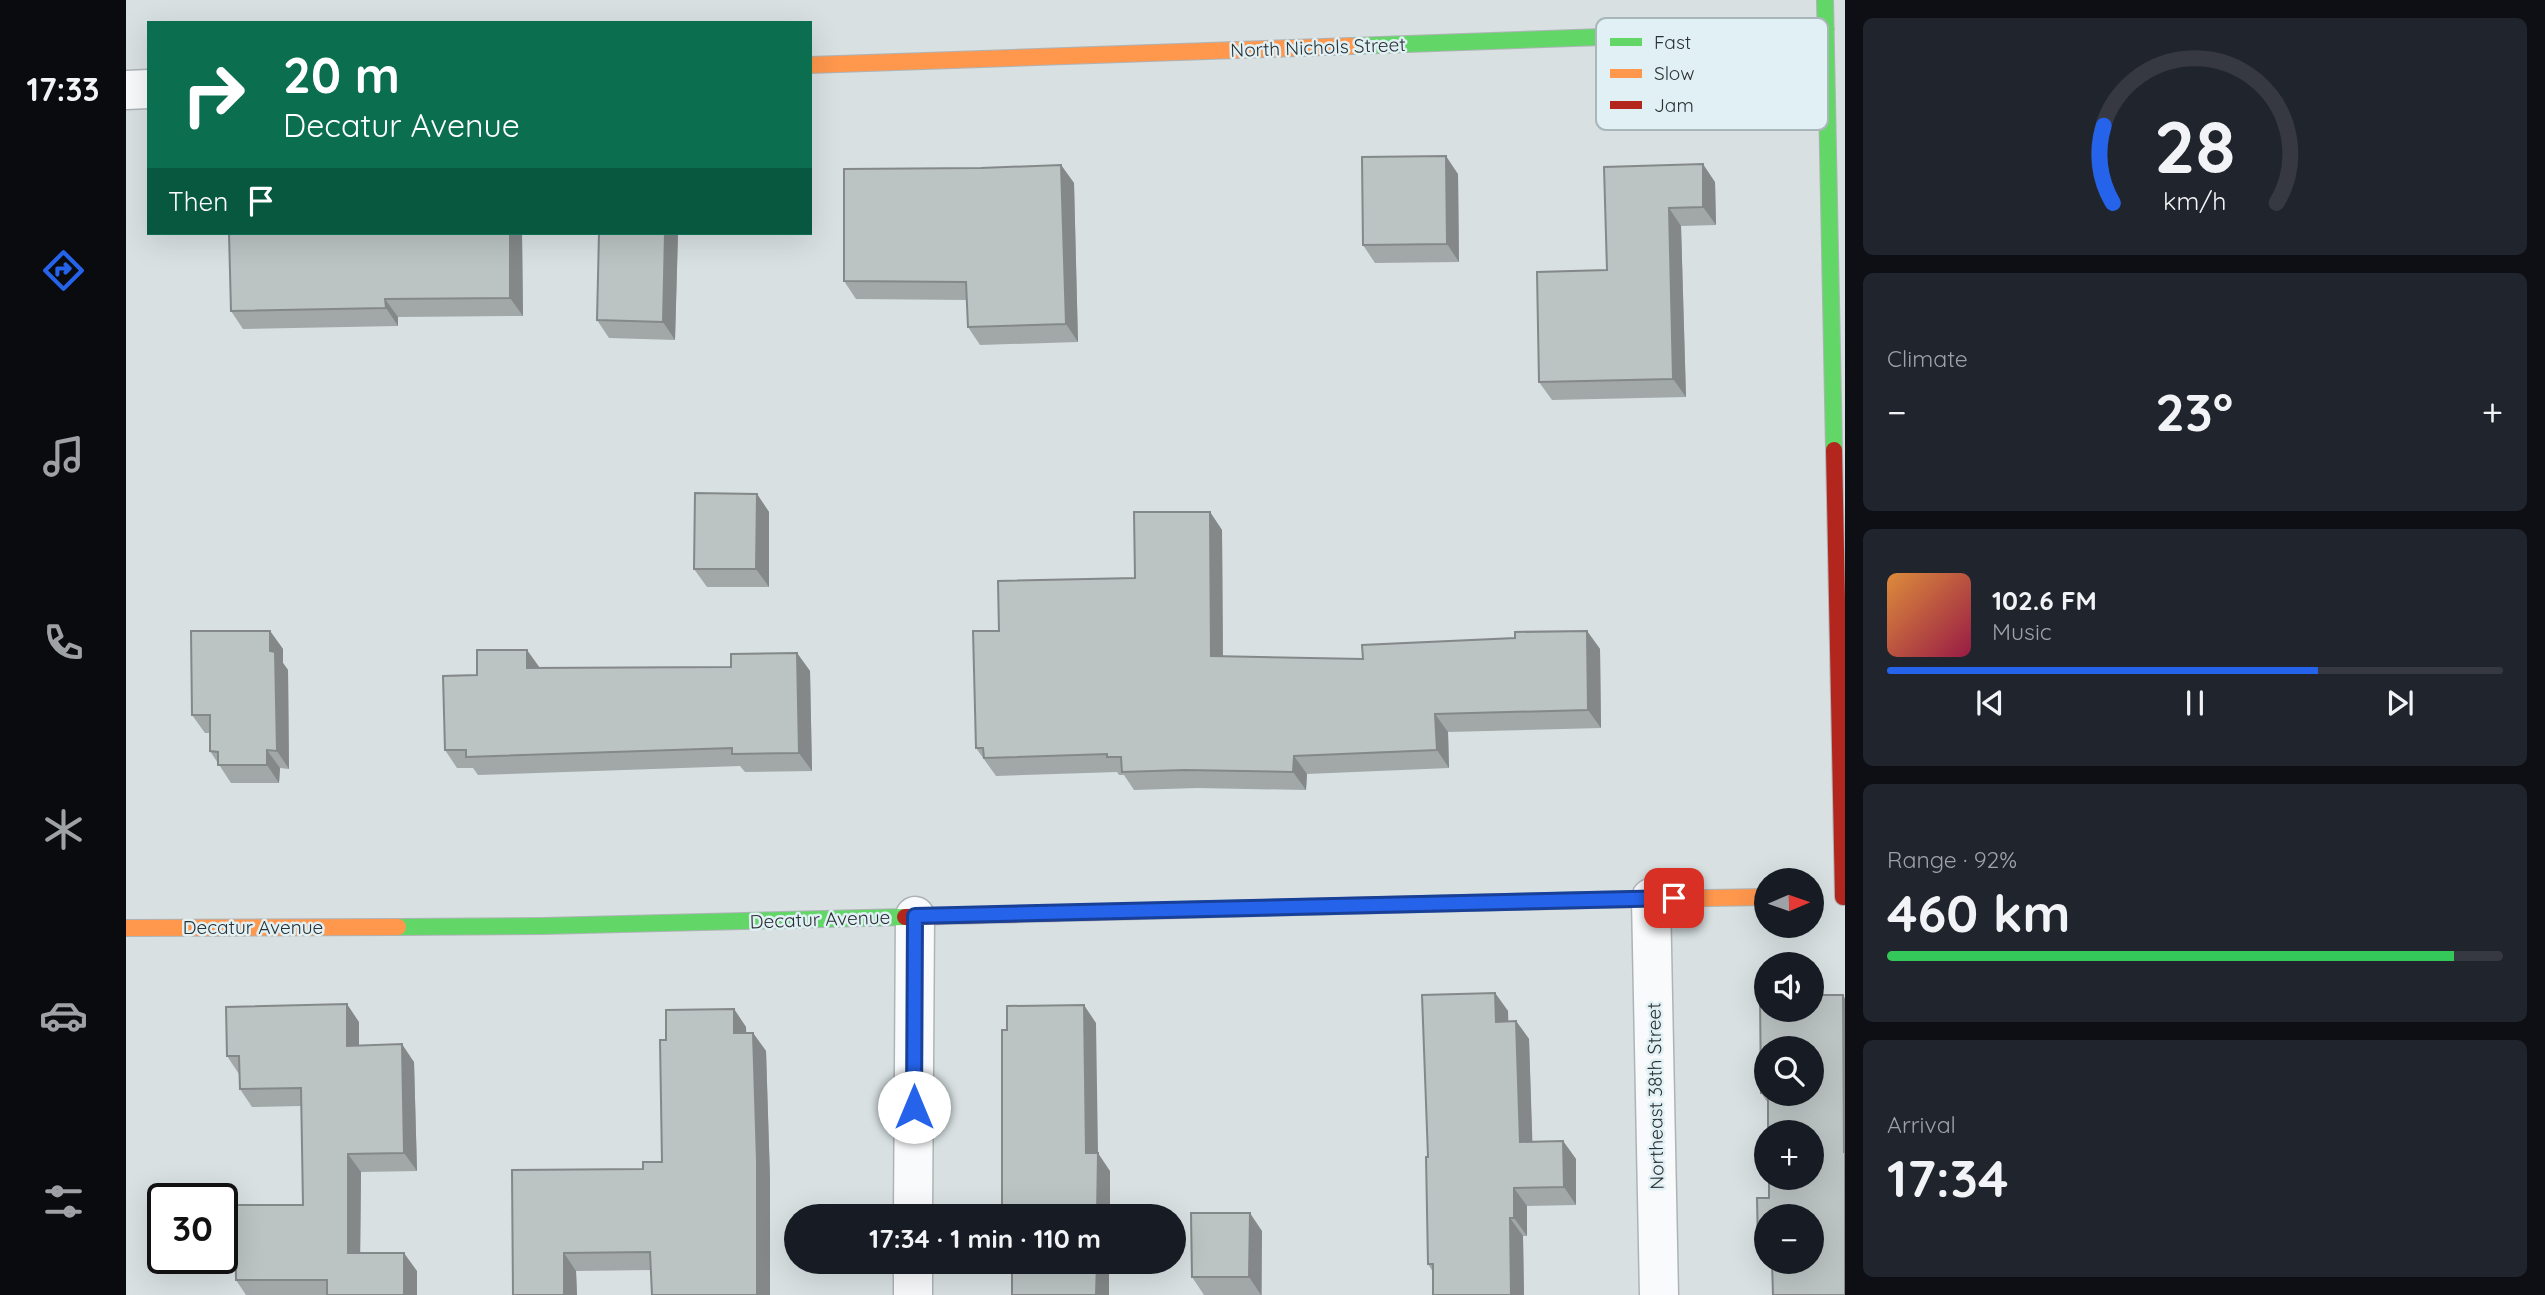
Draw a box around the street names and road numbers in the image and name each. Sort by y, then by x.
street label: North Nichols Street [1230,32,1406,62]
street label: Decatur Avenue [749,905,891,933]
street label: Decatur Avenue [183,915,323,939]
street label: Northeast 38th Street [1641,1002,1669,1190]

